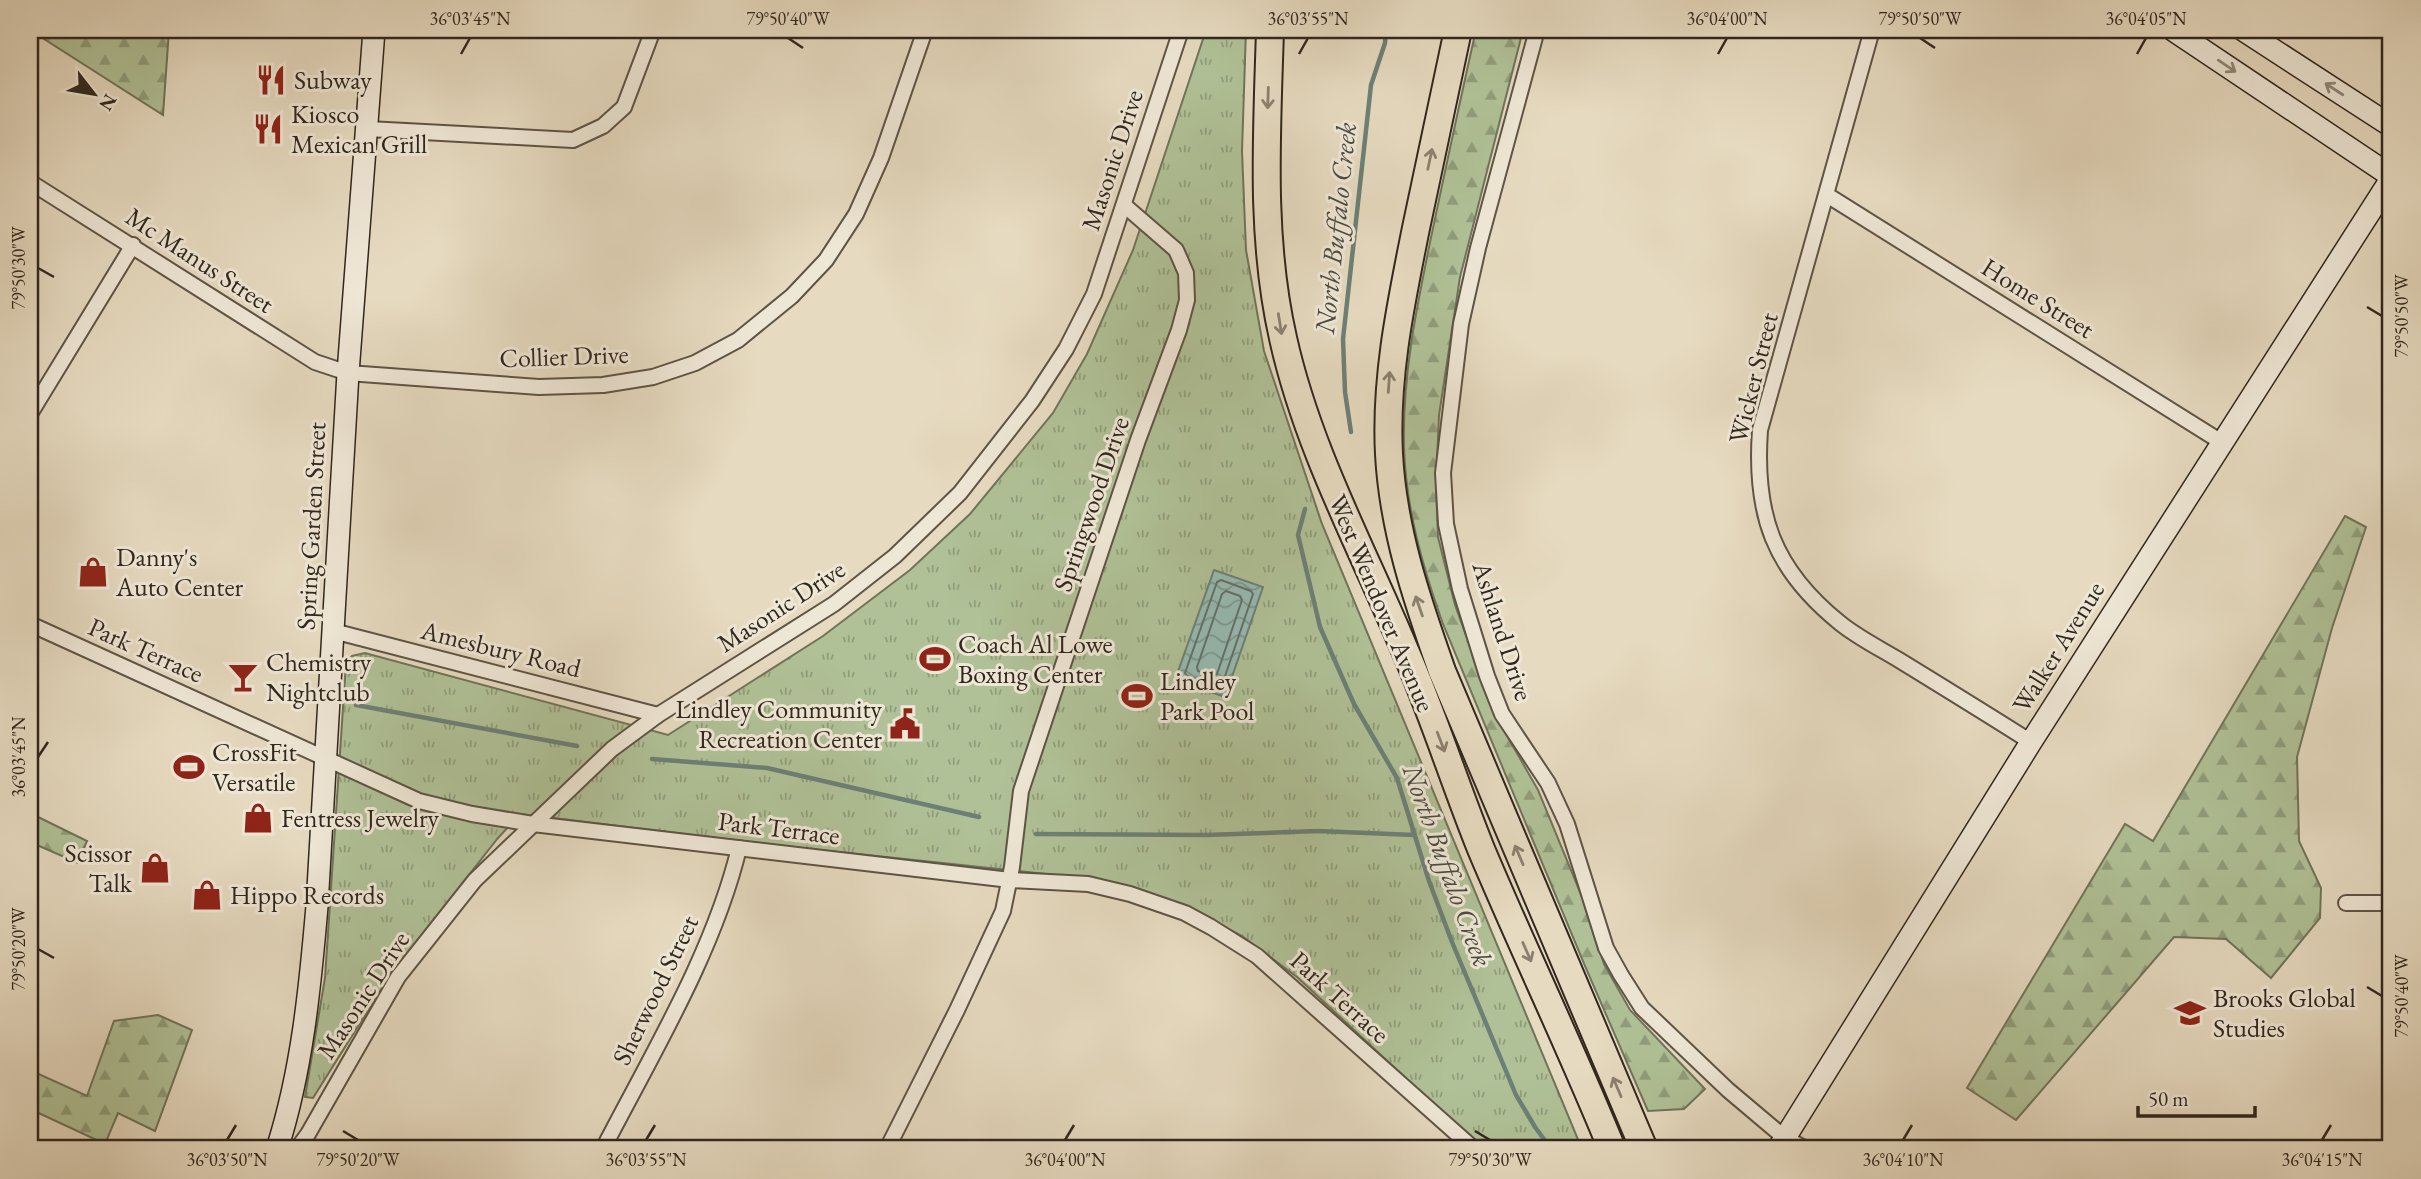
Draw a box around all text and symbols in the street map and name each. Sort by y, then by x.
text: 36°03'45"N [430,7,511,30]
text: 79°50'40"W [746,7,830,30]
text: 36°03'55"N [1268,7,1349,30]
text: 36°04'00"N [1687,7,1768,30]
text: 79°50'50"W [1878,7,1962,30]
text: 36°04'05"N [2106,7,2187,30]
one-way arrow [2217,58,2236,73]
north arrow [60,60,130,130]
restaurant icon: Subway [254,63,288,97]
place label: Subway [294,63,372,97]
one-way arrow [2325,82,2344,97]
street label: Masonic Drive [1073,85,1151,235]
one-way arrow [1261,86,1274,109]
text: N [93,89,123,116]
place label: Kiosco Mexican Grill [291,97,427,161]
restaurant icon: Kiosco Mexican Grill [251,112,285,146]
water label: North Buffalo Creek [1306,120,1364,337]
one-way arrow [1424,148,1438,171]
street label: Mc Manus Street [119,199,281,321]
text: 79°50'30"W [7,226,30,310]
street label: Home Street [1975,250,2101,346]
text: 79°50'50"W [2390,274,2413,358]
street label: Wicker Street [1720,309,1786,447]
one-way arrow [1274,313,1287,335]
street label: Collier Drive [499,337,629,375]
one-way arrow [1383,371,1396,394]
street label: Springwood Drive [1045,412,1137,596]
street label: Spring Garden Street [289,421,333,631]
street label: West Wendover Avenue [1321,489,1443,717]
place label: Danny's Auto Center [115,540,244,604]
street label: Masonic Drive [711,552,851,660]
shop icon: Danny's Auto Center [76,555,110,589]
street label: Ashland Drive [1464,556,1541,705]
street label: Walker Avenue [2004,575,2112,719]
one-way arrow [1412,596,1424,618]
street label: Park Terrace [83,610,209,690]
street label: Amesbury Road [417,612,585,685]
place label: Coach Al Lowe Boxing Center [958,627,1113,691]
sports icon: Coach Al Lowe Boxing Center [918,642,952,676]
place label: Chemistry Nightclub [266,645,372,709]
bar icon: Chemistry Nightclub [226,660,260,694]
place label: Lindley Park Pool [1160,664,1254,728]
sports icon: Lindley Park Pool [1120,679,1154,713]
place label: Lindley Community Recreation Center [675,692,883,756]
public building icon: Lindley Community Recreation Center [888,707,922,741]
text: 36°03'45"N [7,716,30,797]
one-way arrow [1435,730,1448,752]
place label: CrossFit Versatile [212,735,297,799]
sports icon: CrossFit Versatile [172,750,206,784]
water label: North Buffalo Creek [1394,758,1501,971]
shop icon: Fentress Jewelry [241,801,275,835]
place label: Fentress Jewelry [281,801,440,835]
street label: Park Terrace [716,804,842,852]
place label: Scissor Talk [65,836,133,900]
one-way arrow [1511,844,1524,866]
shop icon: Scissor Talk [138,851,172,885]
shop icon: Hippo Records [190,878,224,912]
place label: Hippo Records [230,878,384,912]
text: 79°50'20"W [7,907,30,991]
street label: Sherwood Street [604,909,706,1071]
street label: Masonic Drive [309,925,417,1065]
one-way arrow [1521,941,1534,962]
street label: Park Terrace [1283,943,1397,1051]
text: 79°50'40"W [2390,954,2413,1038]
place label: Brooks Global Studies [2213,981,2356,1045]
school or university icon: Brooks Global Studies [2173,996,2207,1030]
scale bar [2138,1074,2255,1118]
one-way arrow [1610,1076,1623,1098]
text: 50 m [2148,1085,2189,1112]
text: 36°03'50"N [187,1148,268,1171]
text: 79°50'20"W [316,1148,400,1171]
text: 36°03'55"N [606,1148,687,1171]
text: 36°04'00"N [1025,1148,1106,1171]
text: 79°50'30"W [1448,1148,1532,1171]
text: 36°04'10"N [1863,1148,1944,1171]
text: 36°04'15"N [2282,1148,2363,1171]

